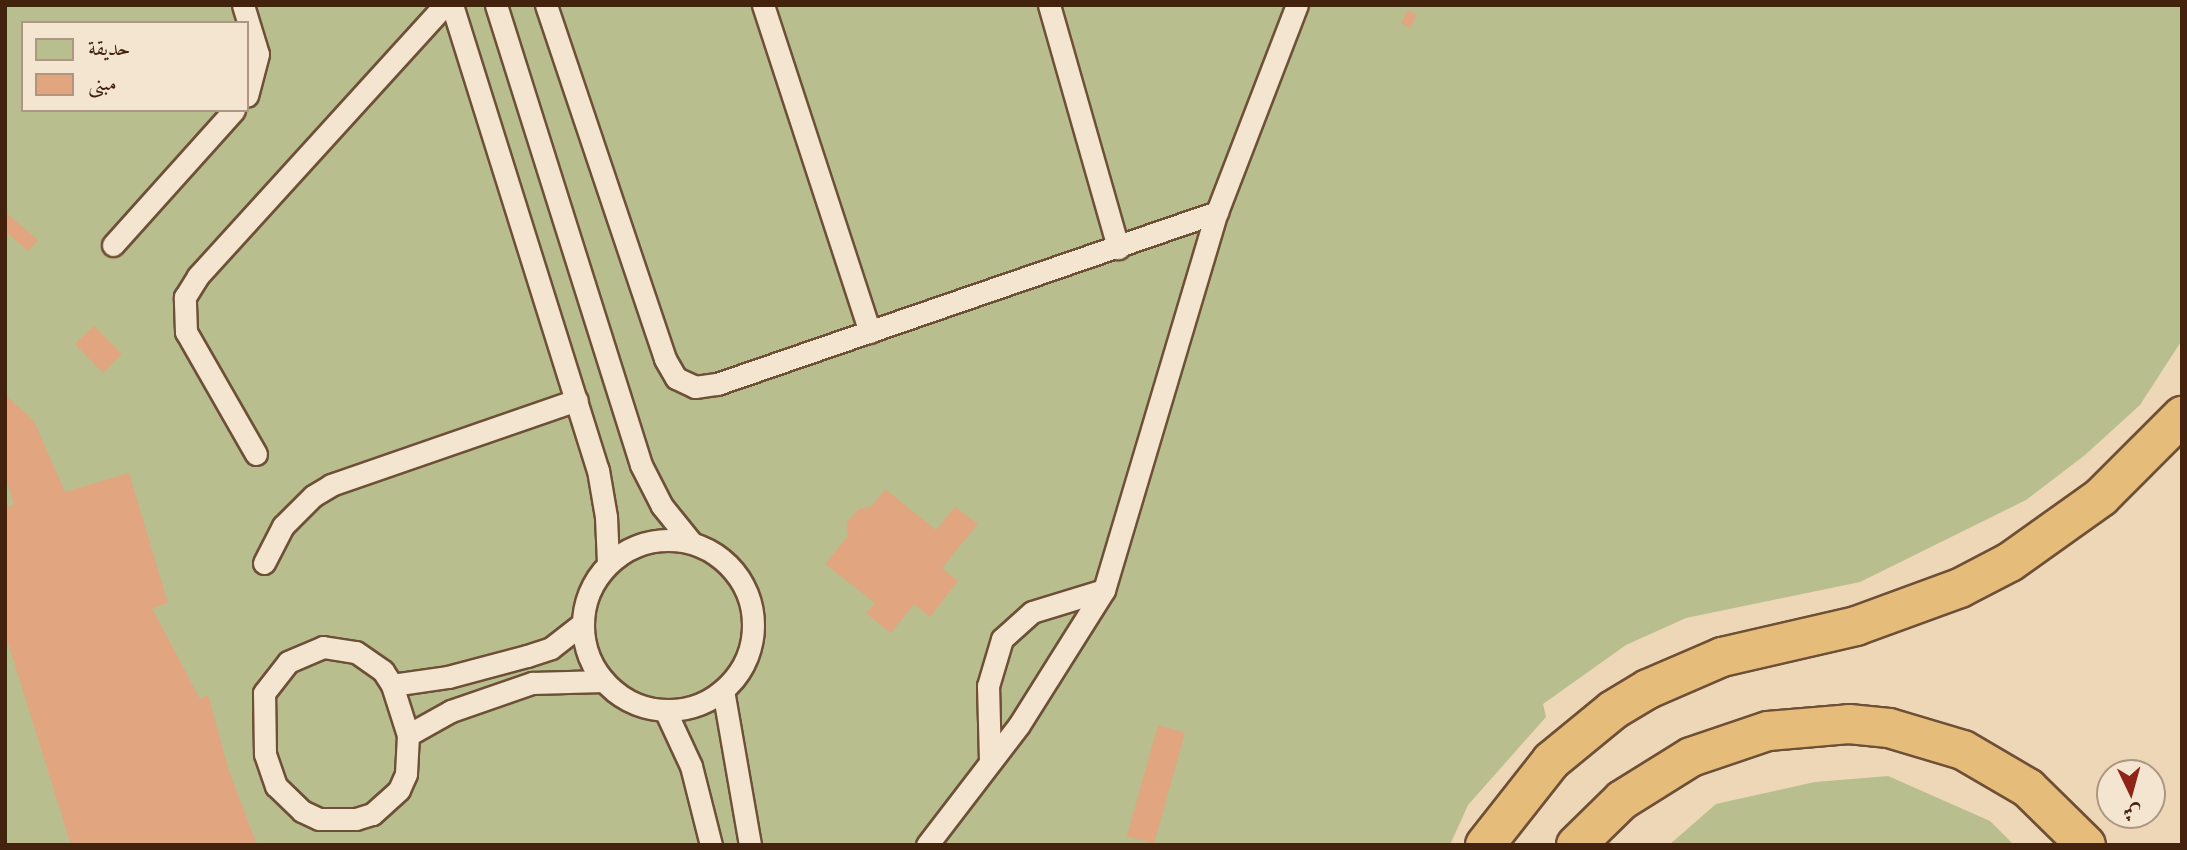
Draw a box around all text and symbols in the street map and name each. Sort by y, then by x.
legend [21,21,248,112]
text: حديقة [88,36,131,60]
text: مبنى [88,71,117,95]
north arrow [2096,759,2166,829]
text: ش [2122,801,2143,825]

